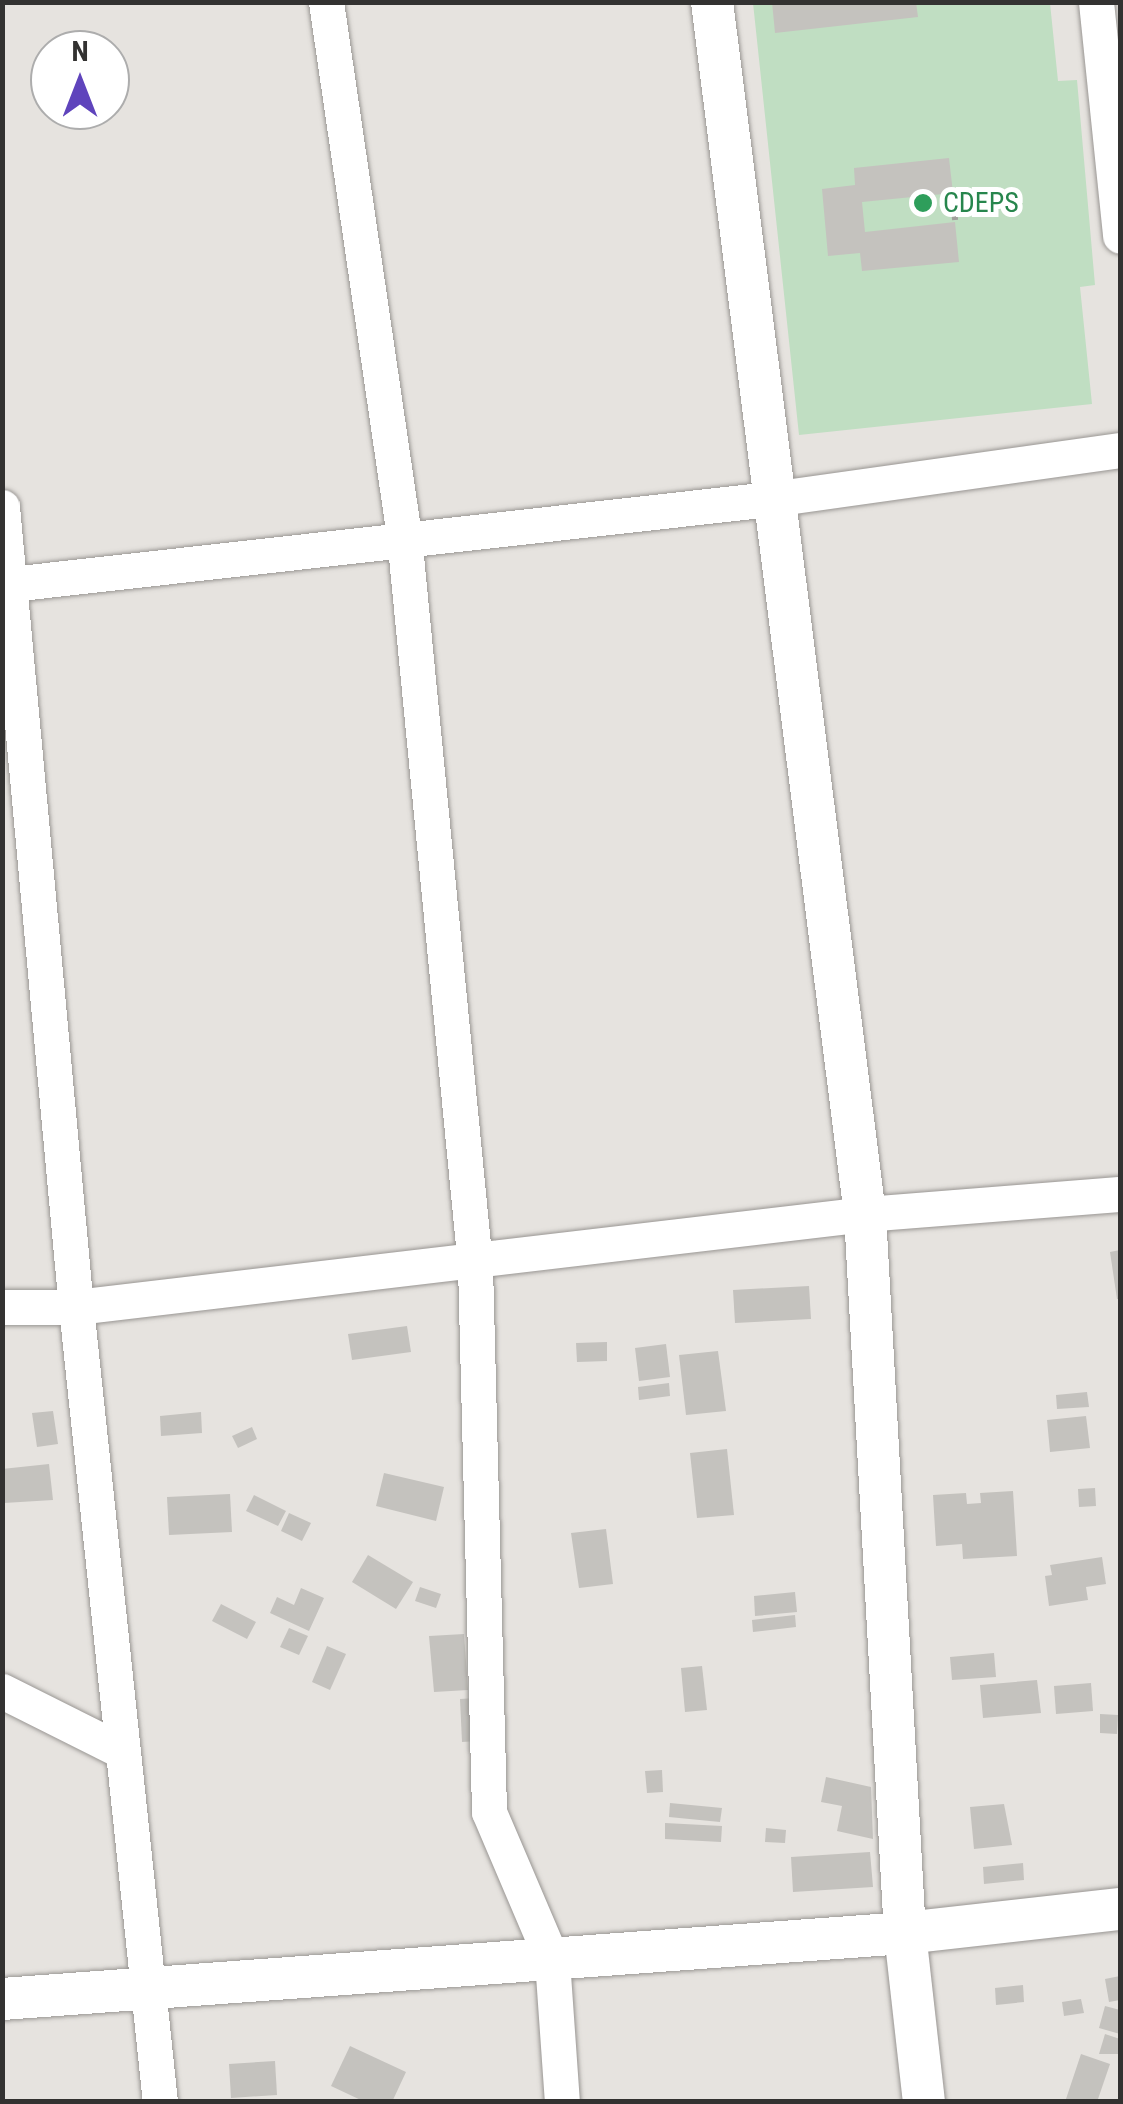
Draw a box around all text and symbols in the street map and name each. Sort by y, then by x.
north arrow [30,30,130,130]
text: N [71,35,89,68]
place label: CDEPS [943,186,1019,220]
marker: CDEPS [912,192,934,214]

